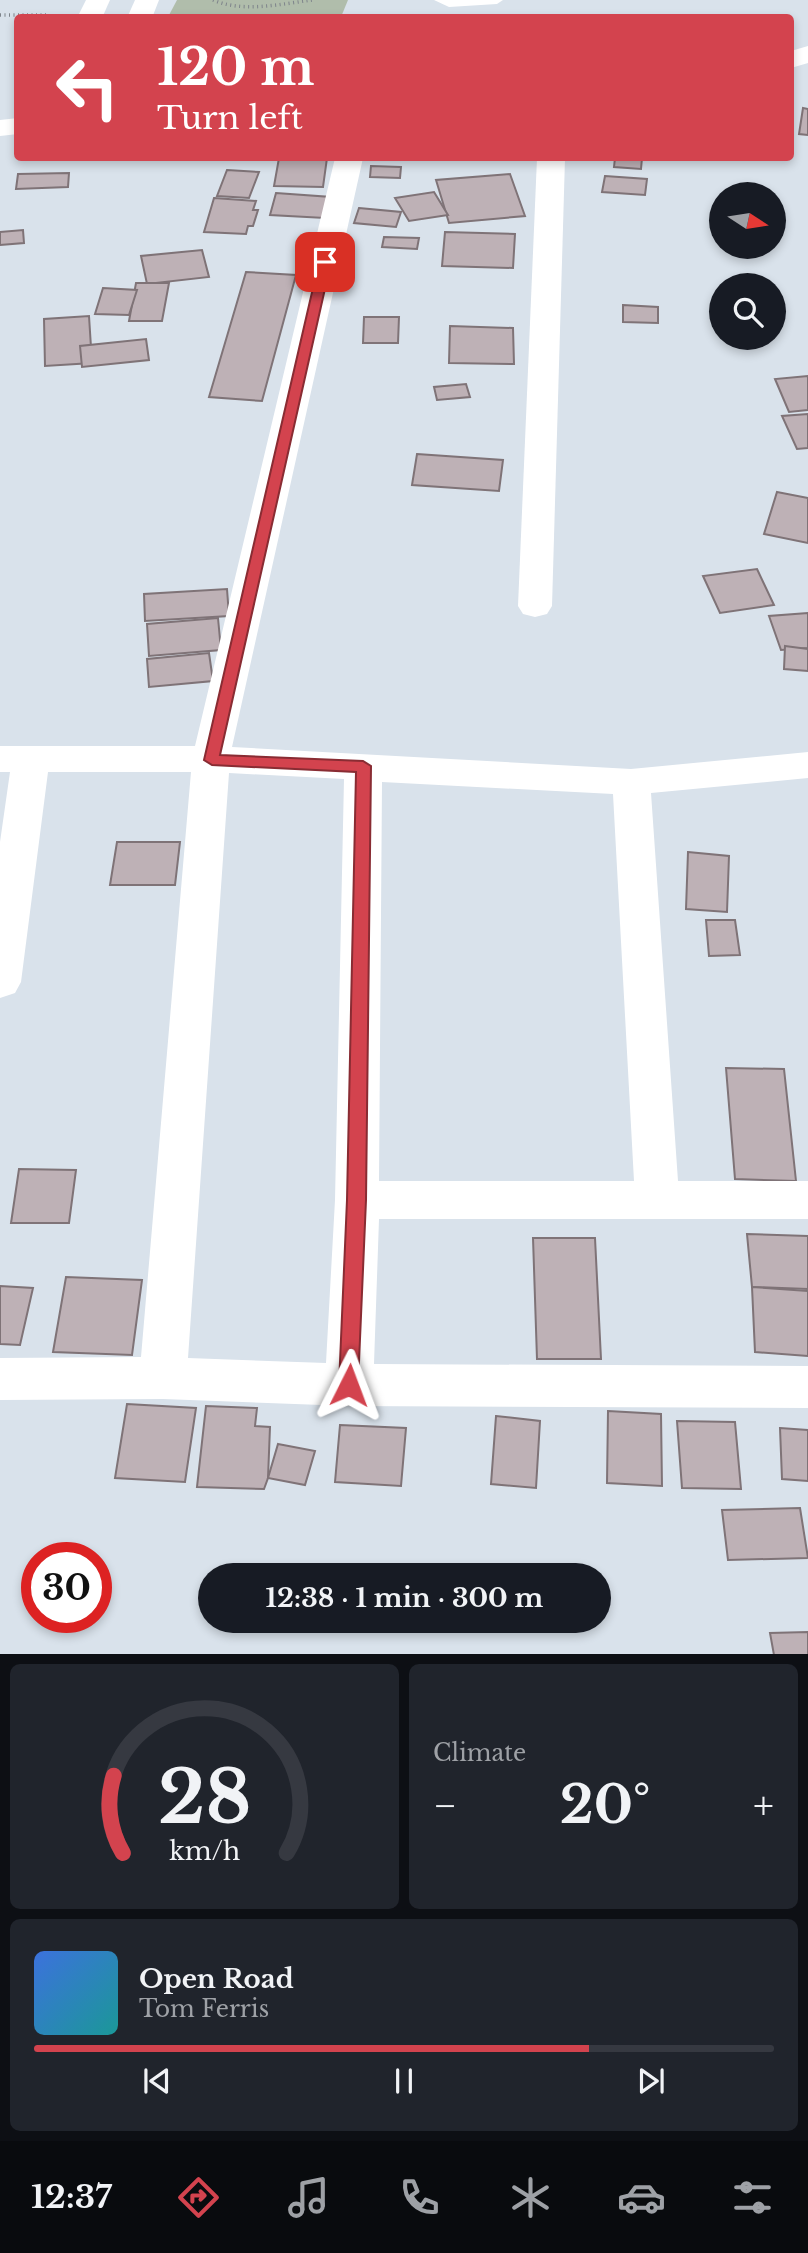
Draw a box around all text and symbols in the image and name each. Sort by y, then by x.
text: 120 m [157,37,315,98]
icon: left [42,42,133,133]
text: Turn left [157,98,303,138]
north arrow [709,182,786,259]
map controls [709,182,786,350]
pin [295,232,355,292]
icon: arrive [306,243,344,281]
button: search [709,273,786,350]
position arrow [312,1348,386,1422]
speed limit sign: 30 [21,1542,112,1633]
text: 12:38 · 1 min · 300 m [266,1582,543,1614]
text: Climate [433,1739,526,1767]
text: 28 [158,1752,251,1843]
text: 20° [560,1773,650,1837]
text: − [433,1782,457,1829]
text: + [753,1782,774,1829]
text: km/h [169,1835,240,1866]
text: Open Road [139,1963,294,1995]
text: Tom Ferris [139,1995,269,2023]
icon: previous [138,2062,176,2100]
icon: pause [385,2062,423,2100]
icon: next [632,2062,670,2100]
icon: directions [174,2173,223,2222]
icon: music [284,2173,333,2222]
icon: phone [395,2173,444,2222]
icon: climate [506,2173,555,2222]
icon: car [617,2173,666,2222]
icon: filters [728,2173,777,2222]
text: 12:37 [31,2177,112,2217]

